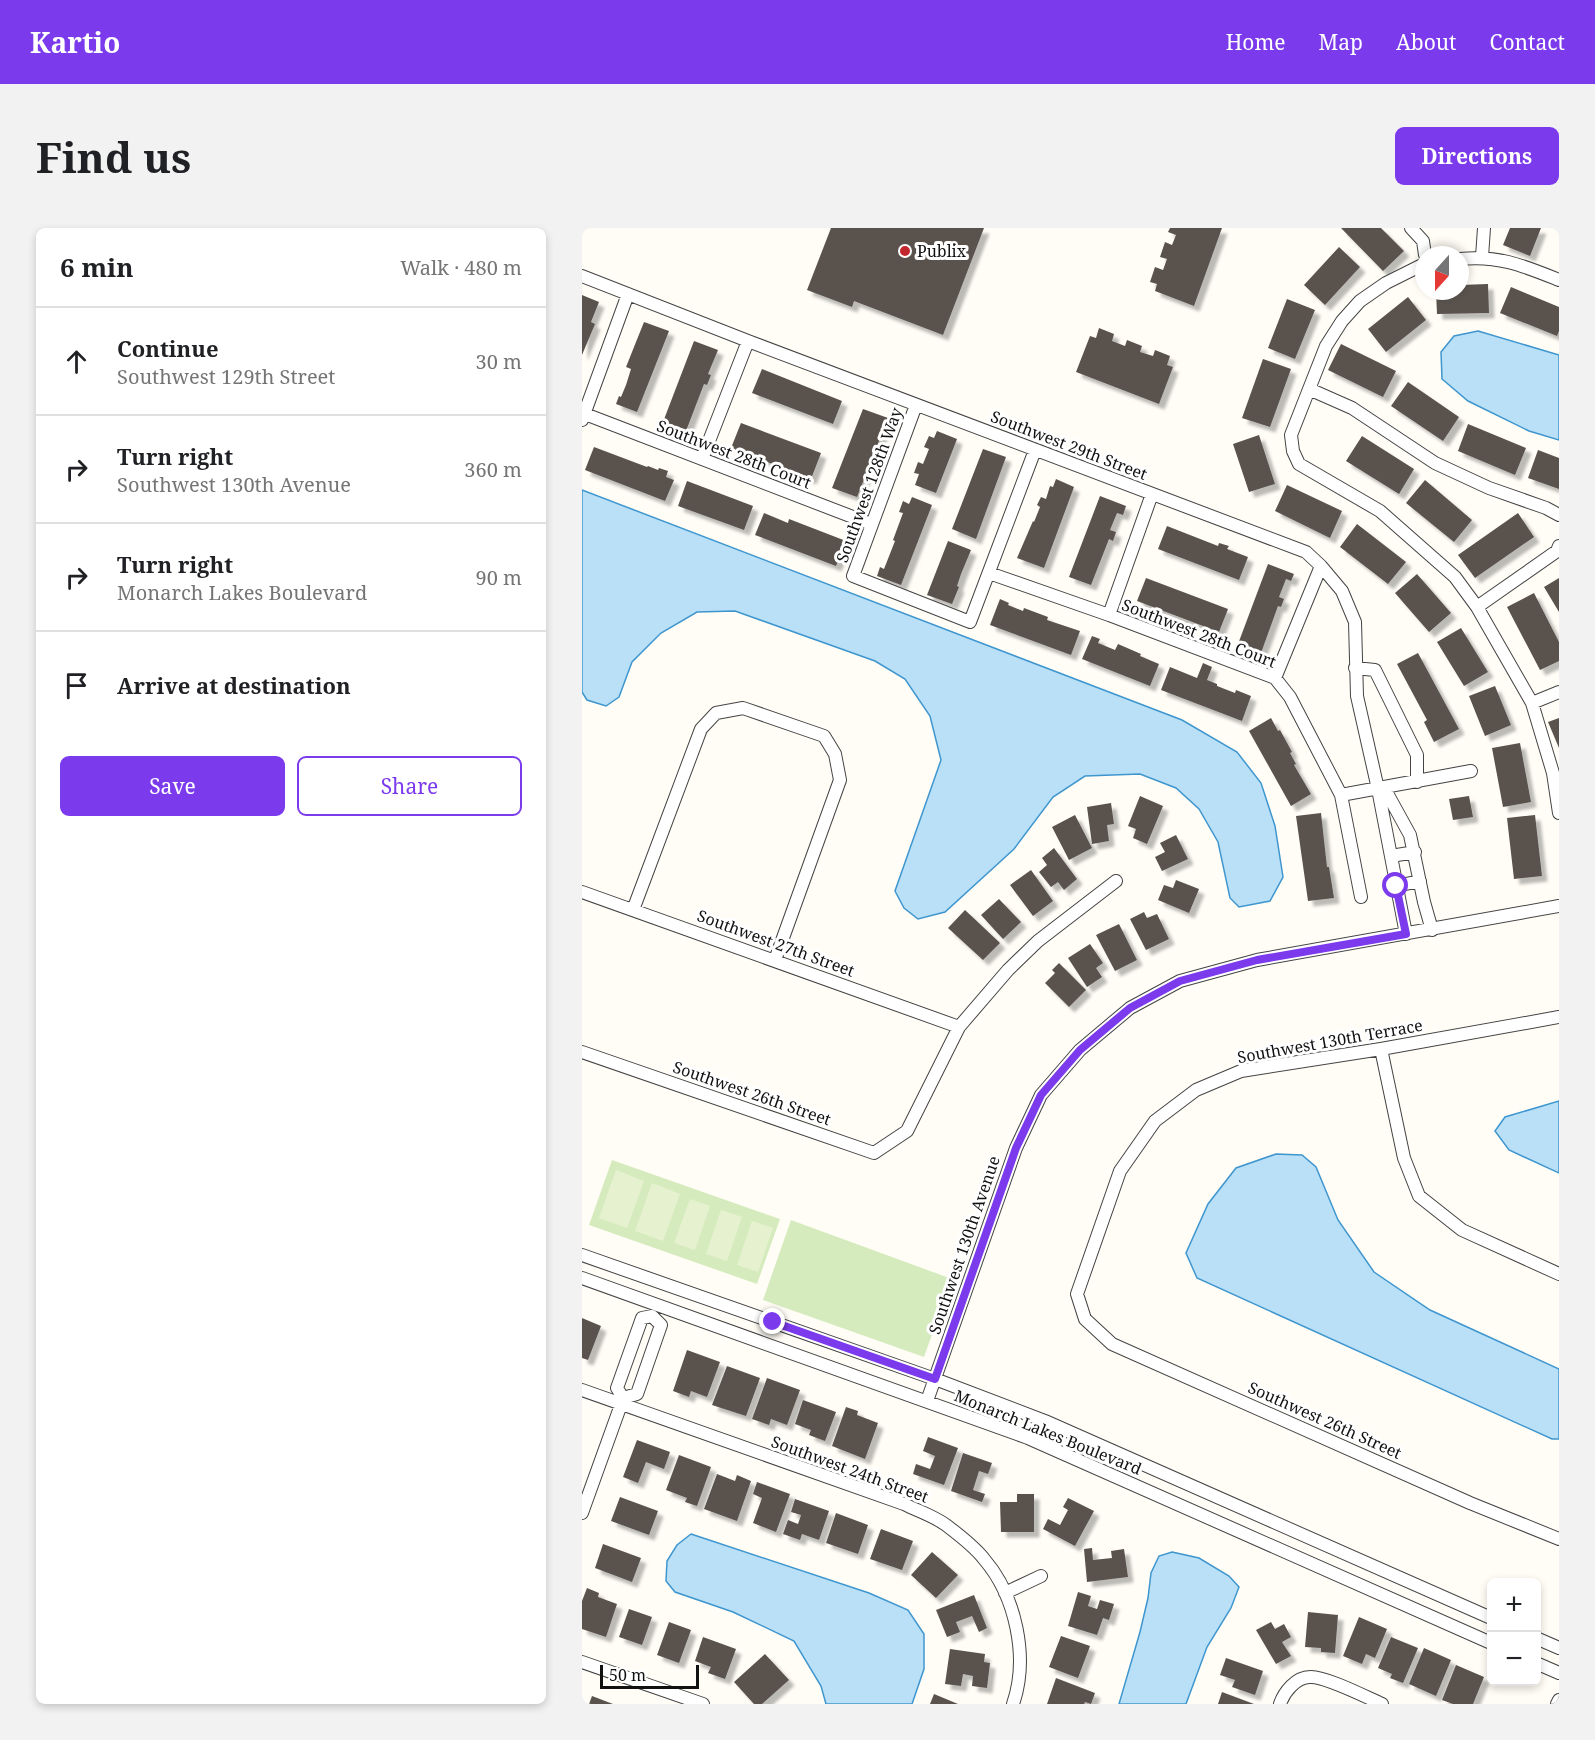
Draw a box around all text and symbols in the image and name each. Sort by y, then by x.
text: Kartio [30,23,120,61]
text: Home [1226,28,1286,56]
text: Map [1319,28,1363,56]
text: About [1396,28,1457,56]
text: Contact [1490,28,1565,56]
button: Directions [1395,127,1559,185]
text: Find us [36,128,191,185]
place label: Publix [917,240,967,262]
marker: Publix [898,244,912,258]
north arrow [1415,246,1469,300]
text: 6 min [60,249,134,285]
text: Walk · 480 m [400,254,522,281]
text: Continue [117,333,219,363]
icon: ahead [60,345,93,378]
text: 30 m [476,348,522,375]
text: Southwest 129th Street [117,363,335,390]
street label: Southwest 128th Way [831,404,908,566]
street label: Southwest 29th Street [988,405,1151,485]
street label: Southwest 28th Court [654,414,815,494]
text: Turn right [117,441,233,471]
icon: right [60,453,93,486]
text: 360 m [464,456,522,483]
text: Southwest 130th Avenue [117,471,351,498]
text: Turn right [117,549,233,579]
icon: right [60,561,93,594]
text: 90 m [476,564,522,591]
text: Monarch Lakes Boulevard [117,579,367,606]
street label: Southwest 28th Court [1119,593,1280,673]
icon: arrive [60,669,93,702]
text: Arrive at destination [117,670,351,700]
button: Save [60,756,285,816]
button: Share [297,756,522,816]
route start [1382,872,1408,898]
street label: Southwest 27th Street [694,904,858,982]
street label: Southwest 130th Terrace [1236,1014,1424,1068]
street label: Southwest 26th Street [670,1056,834,1130]
street label: Southwest 130th Avenue [923,1153,1005,1337]
route end [759,1308,785,1334]
street label: Southwest 26th Street [1245,1376,1406,1464]
street label: Monarch Lakes Boulevard [951,1384,1145,1480]
street label: Southwest 24th Street [768,1430,932,1508]
map controls [1487,1578,1541,1686]
button: + [1487,1578,1541,1632]
button: − [1487,1632,1541,1686]
scale bar [600,1662,699,1690]
text: 50 m [609,1664,646,1686]

